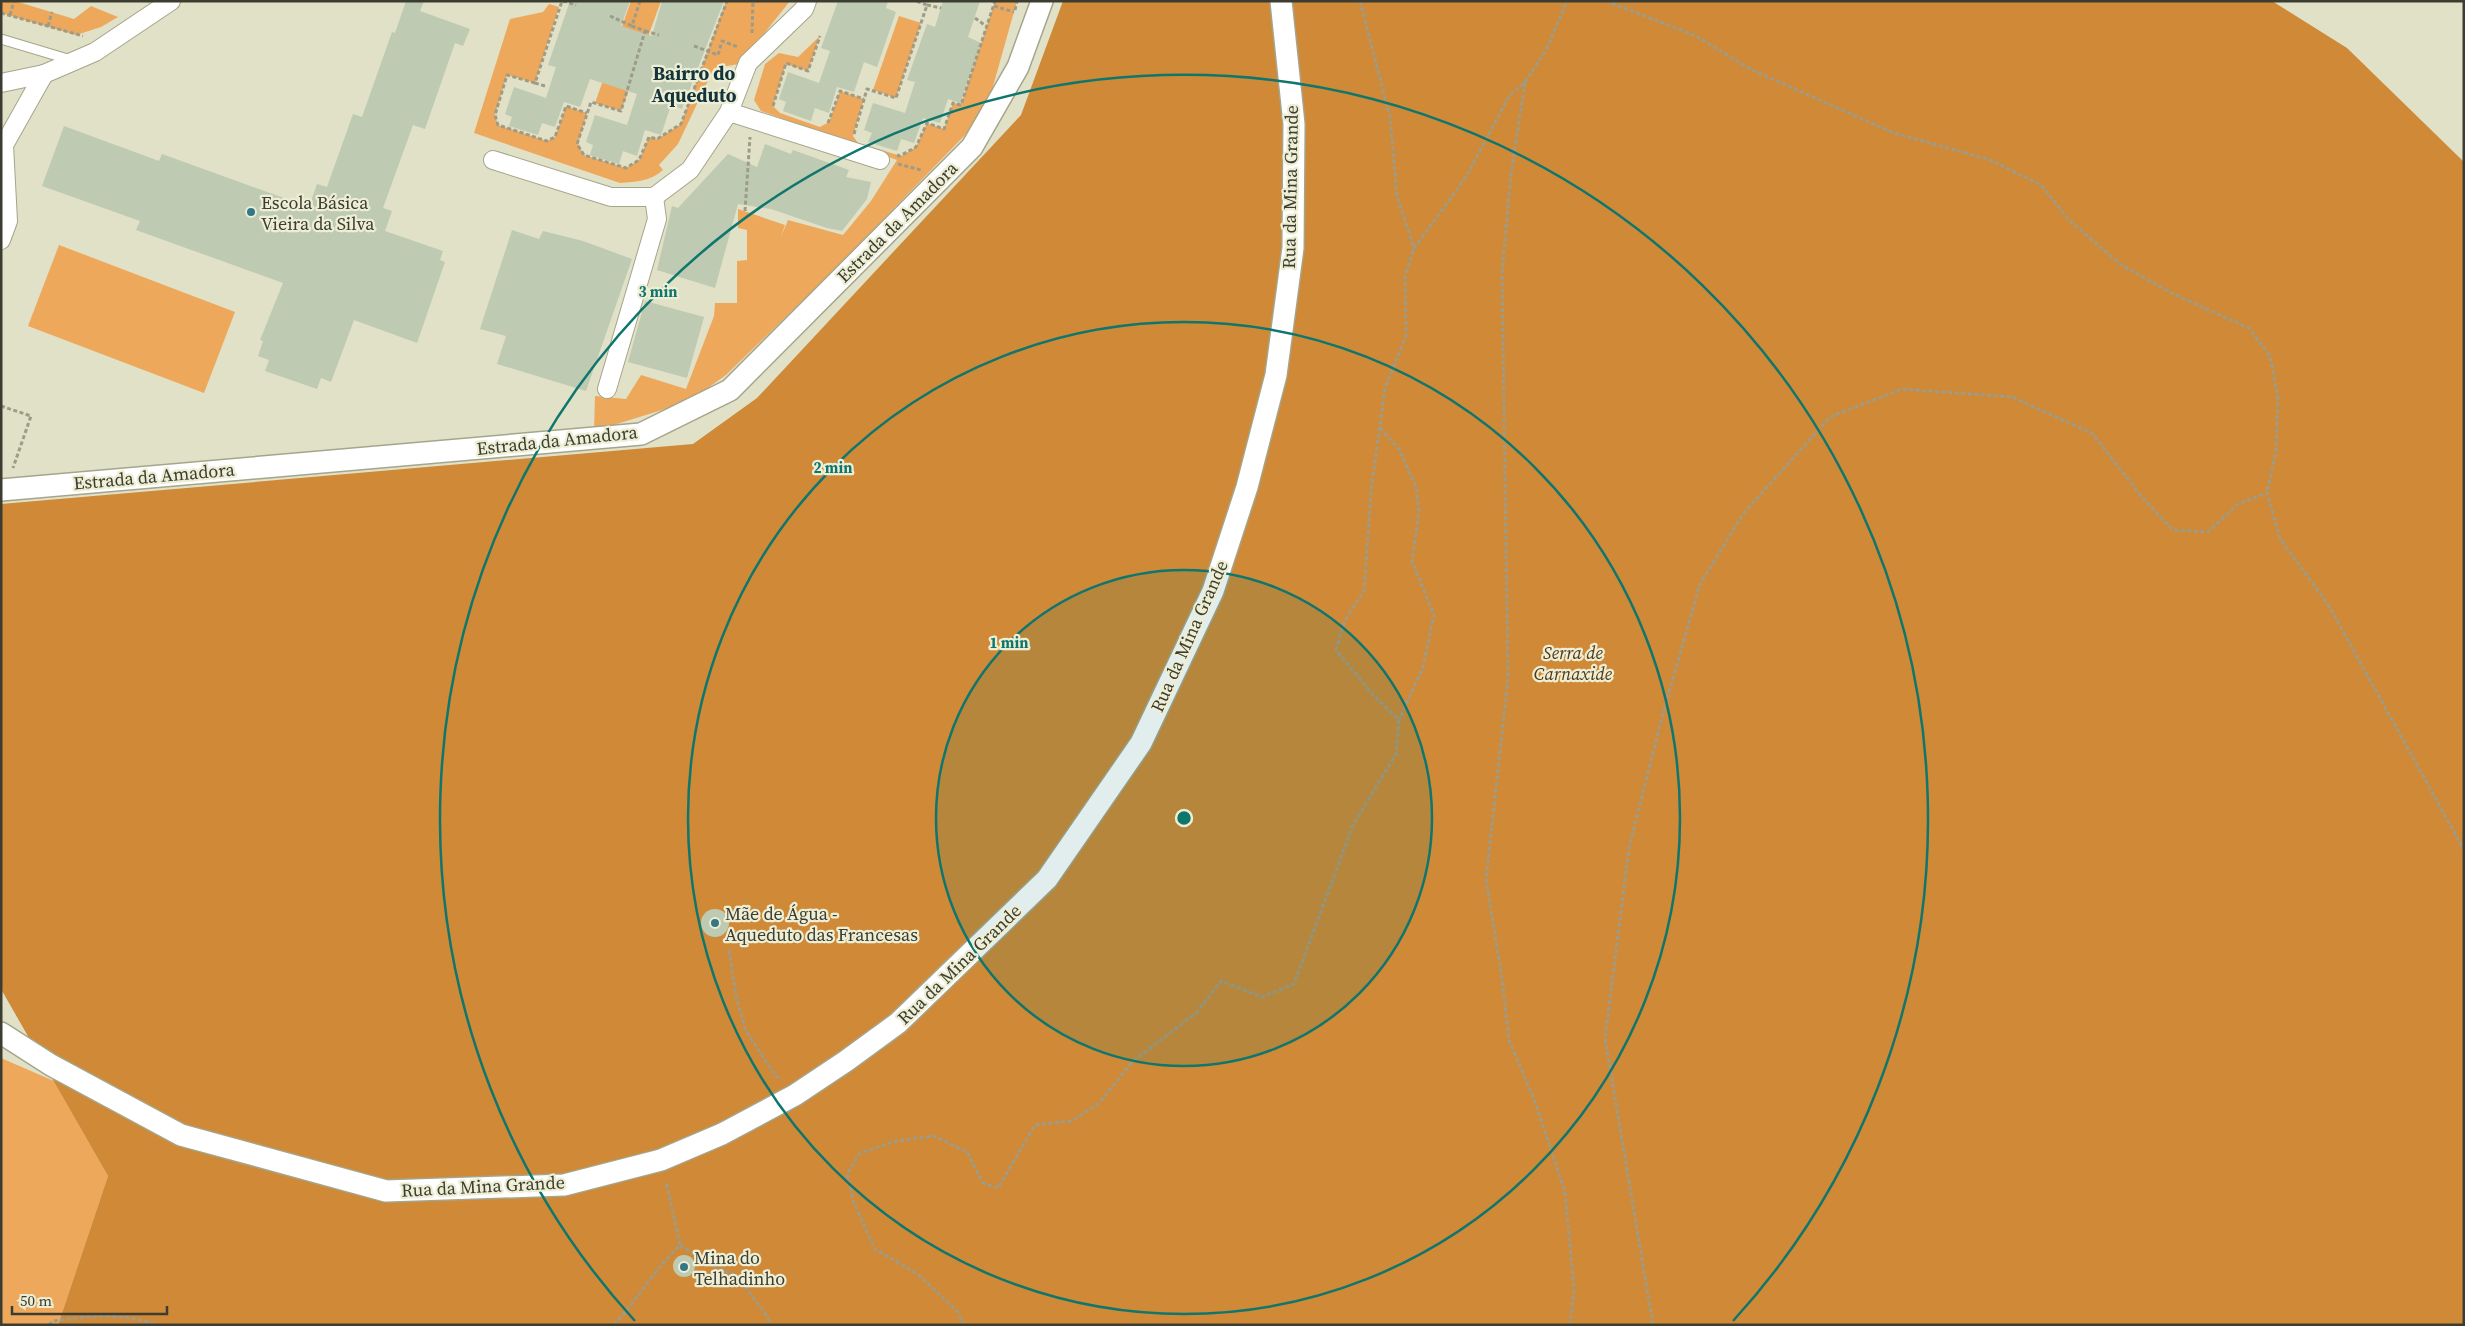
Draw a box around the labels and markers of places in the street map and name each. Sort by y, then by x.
place label: Escola Básica Vieira da Silva [261,190,375,236]
marker: Escola Básica Vieira da Silva [245,206,257,218]
centre of rings [1175,809,1193,827]
place label: Mãe de Água - Aqueduto das Francesas [725,901,918,947]
marker: Mãe de Água - Aqueduto das Francesas [709,917,721,929]
place label: Mina do Telhadinho [694,1245,785,1291]
marker: Mina do Telhadinho [678,1261,690,1273]

